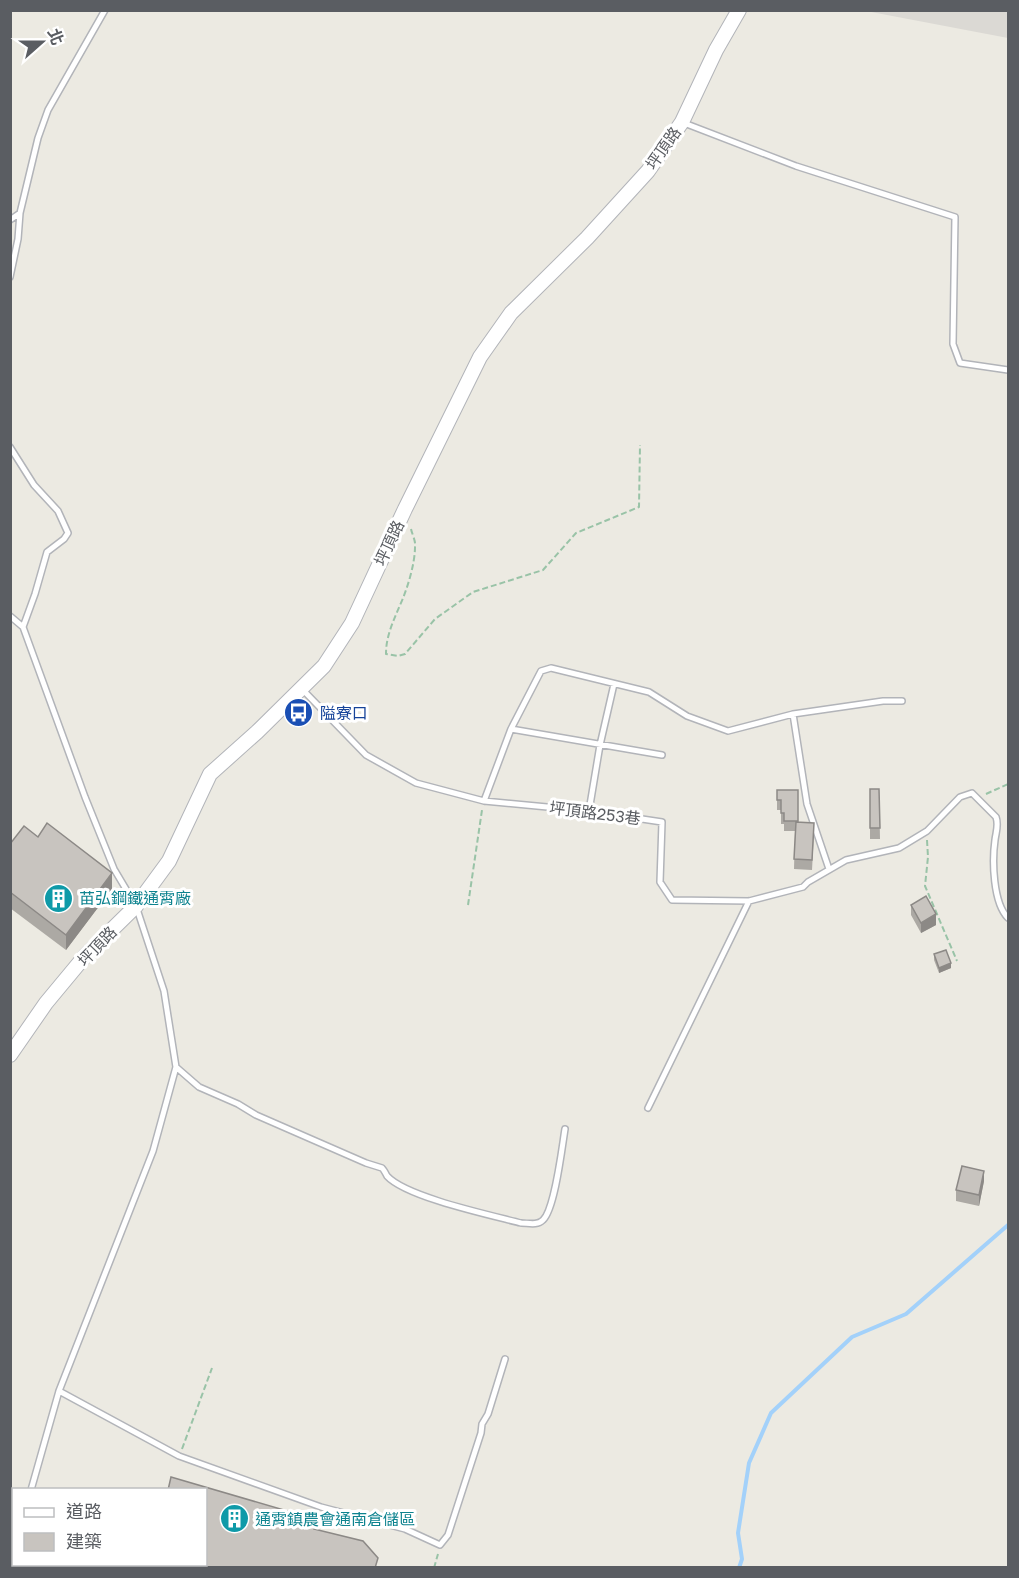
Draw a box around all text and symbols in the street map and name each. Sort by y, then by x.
north arrow [12,12,72,72]
text: 北 [44,26,68,48]
street label: 坪頂路 [641,123,685,173]
street label: 坪頂路 [370,517,408,569]
bus stop icon: 隘寮口 [283,697,315,729]
place label: 隘寮口 [320,703,368,723]
street label: 坪頂路253巷 [548,797,642,829]
building icon: 苗弘鋼鐵通霄廠 [42,882,74,914]
place label: 苗弘鋼鐵通霄廠 [79,888,191,908]
street label: 坪頂路 [73,922,121,970]
legend [12,1488,207,1566]
text: 道路 [66,1500,102,1522]
building icon: 通霄鎮農會通南倉儲區 [218,1503,250,1535]
place label: 通霄鎮農會通南倉儲區 [255,1509,415,1529]
text: 建築 [66,1530,102,1552]

